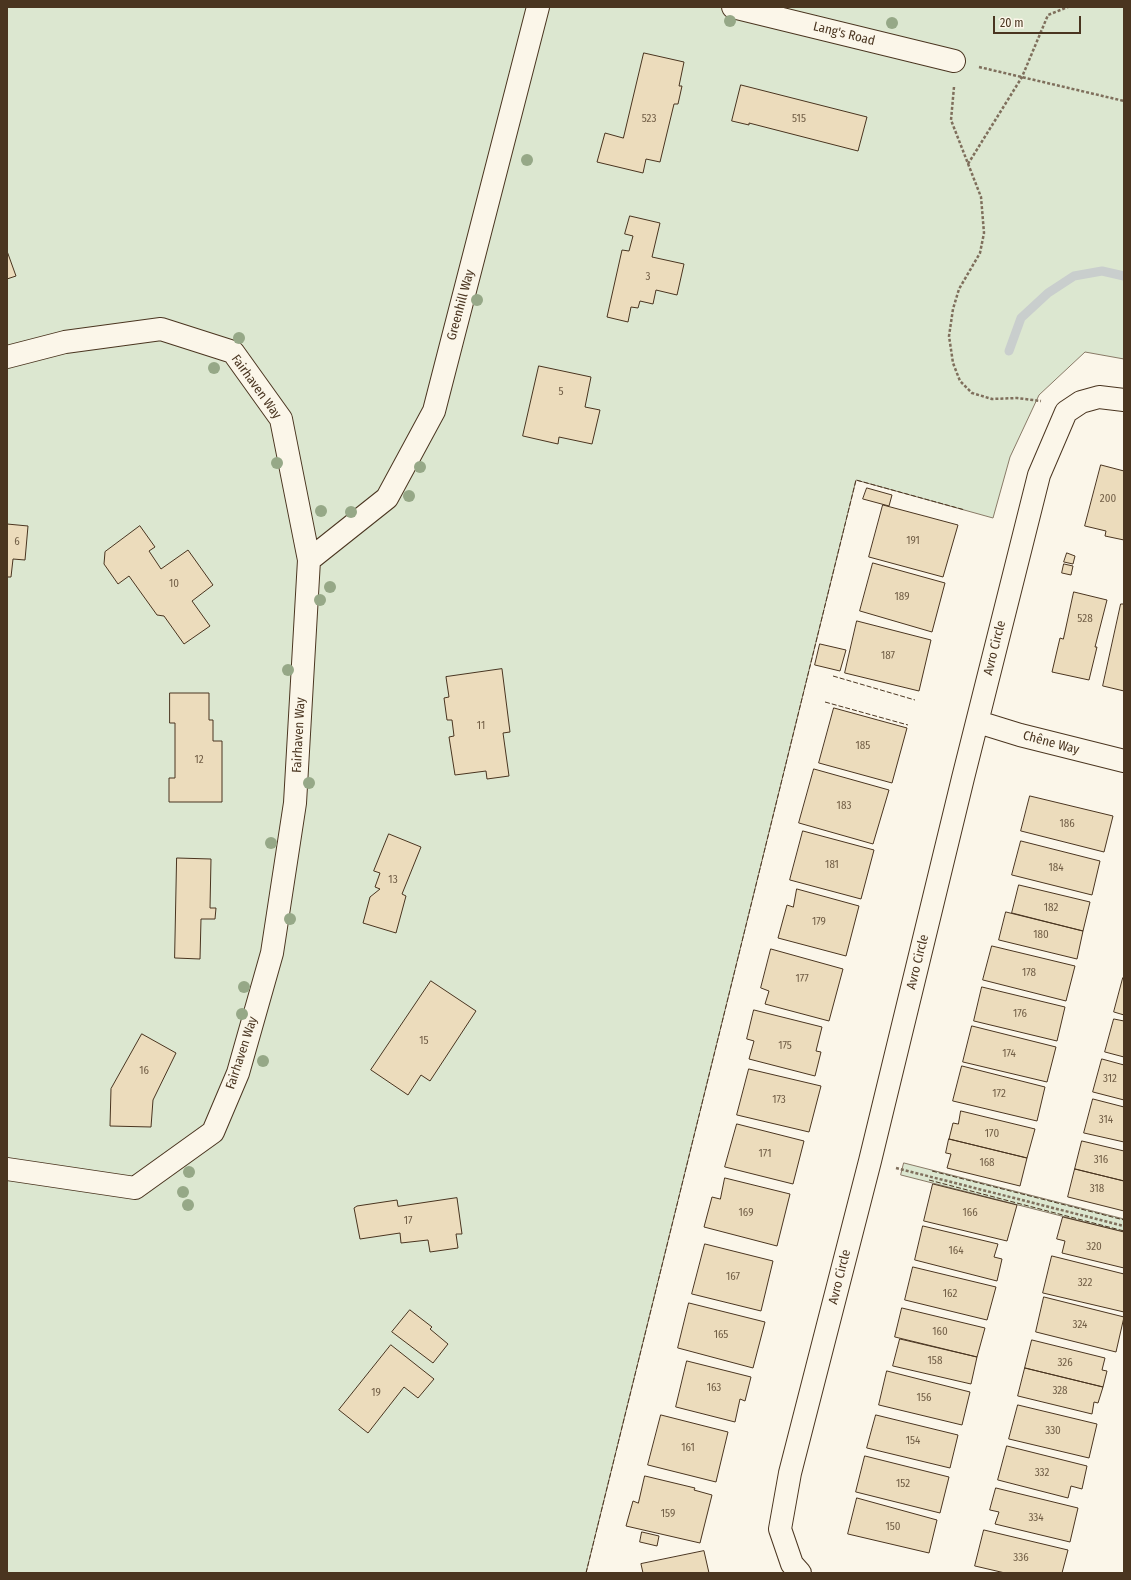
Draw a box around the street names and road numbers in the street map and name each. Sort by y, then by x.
street label: Lang's Road [812,19,876,49]
street label: Greenhill Way [444,268,478,342]
street label: Fairhaven Way [227,352,285,422]
street label: Avro Circle [981,619,1009,677]
street label: Fairhaven Way [289,697,309,773]
street label: Chêne Way [1021,728,1081,758]
street label: Avro Circle [904,933,932,991]
street label: Fairhaven Way [223,1015,261,1091]
street label: Avro Circle [826,1248,854,1306]

